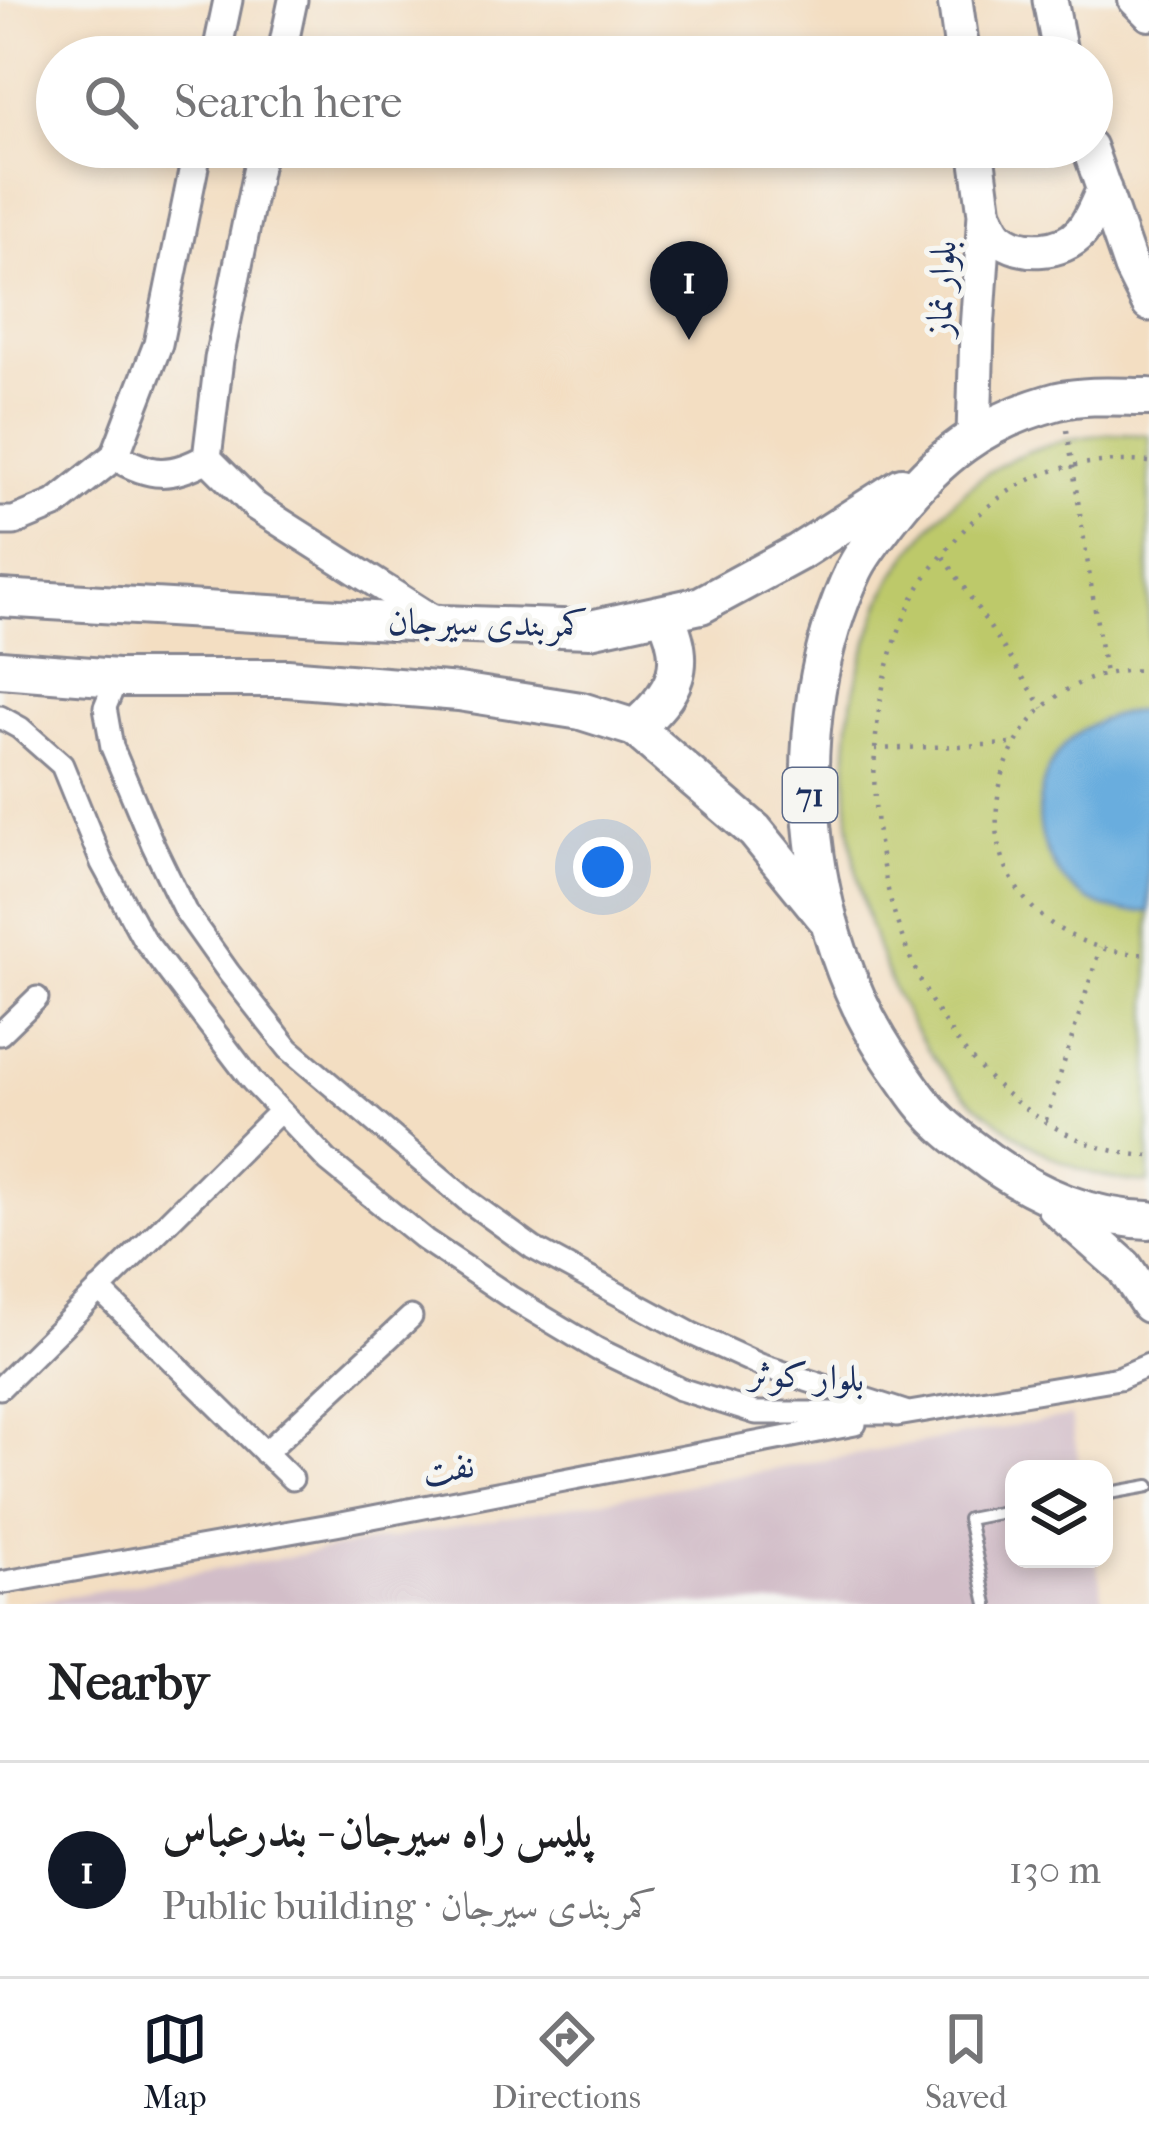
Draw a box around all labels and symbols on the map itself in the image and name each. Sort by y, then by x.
street label: بلوار نماز [917,239,964,340]
pin: 1 [650,241,728,340]
street label: کمربندی سیرجان [387,600,589,648]
road number: 71 [783,768,837,822]
your location [573,837,633,897]
street label: بلوار کوثر [744,1352,866,1401]
street label: نفت [418,1443,478,1495]

